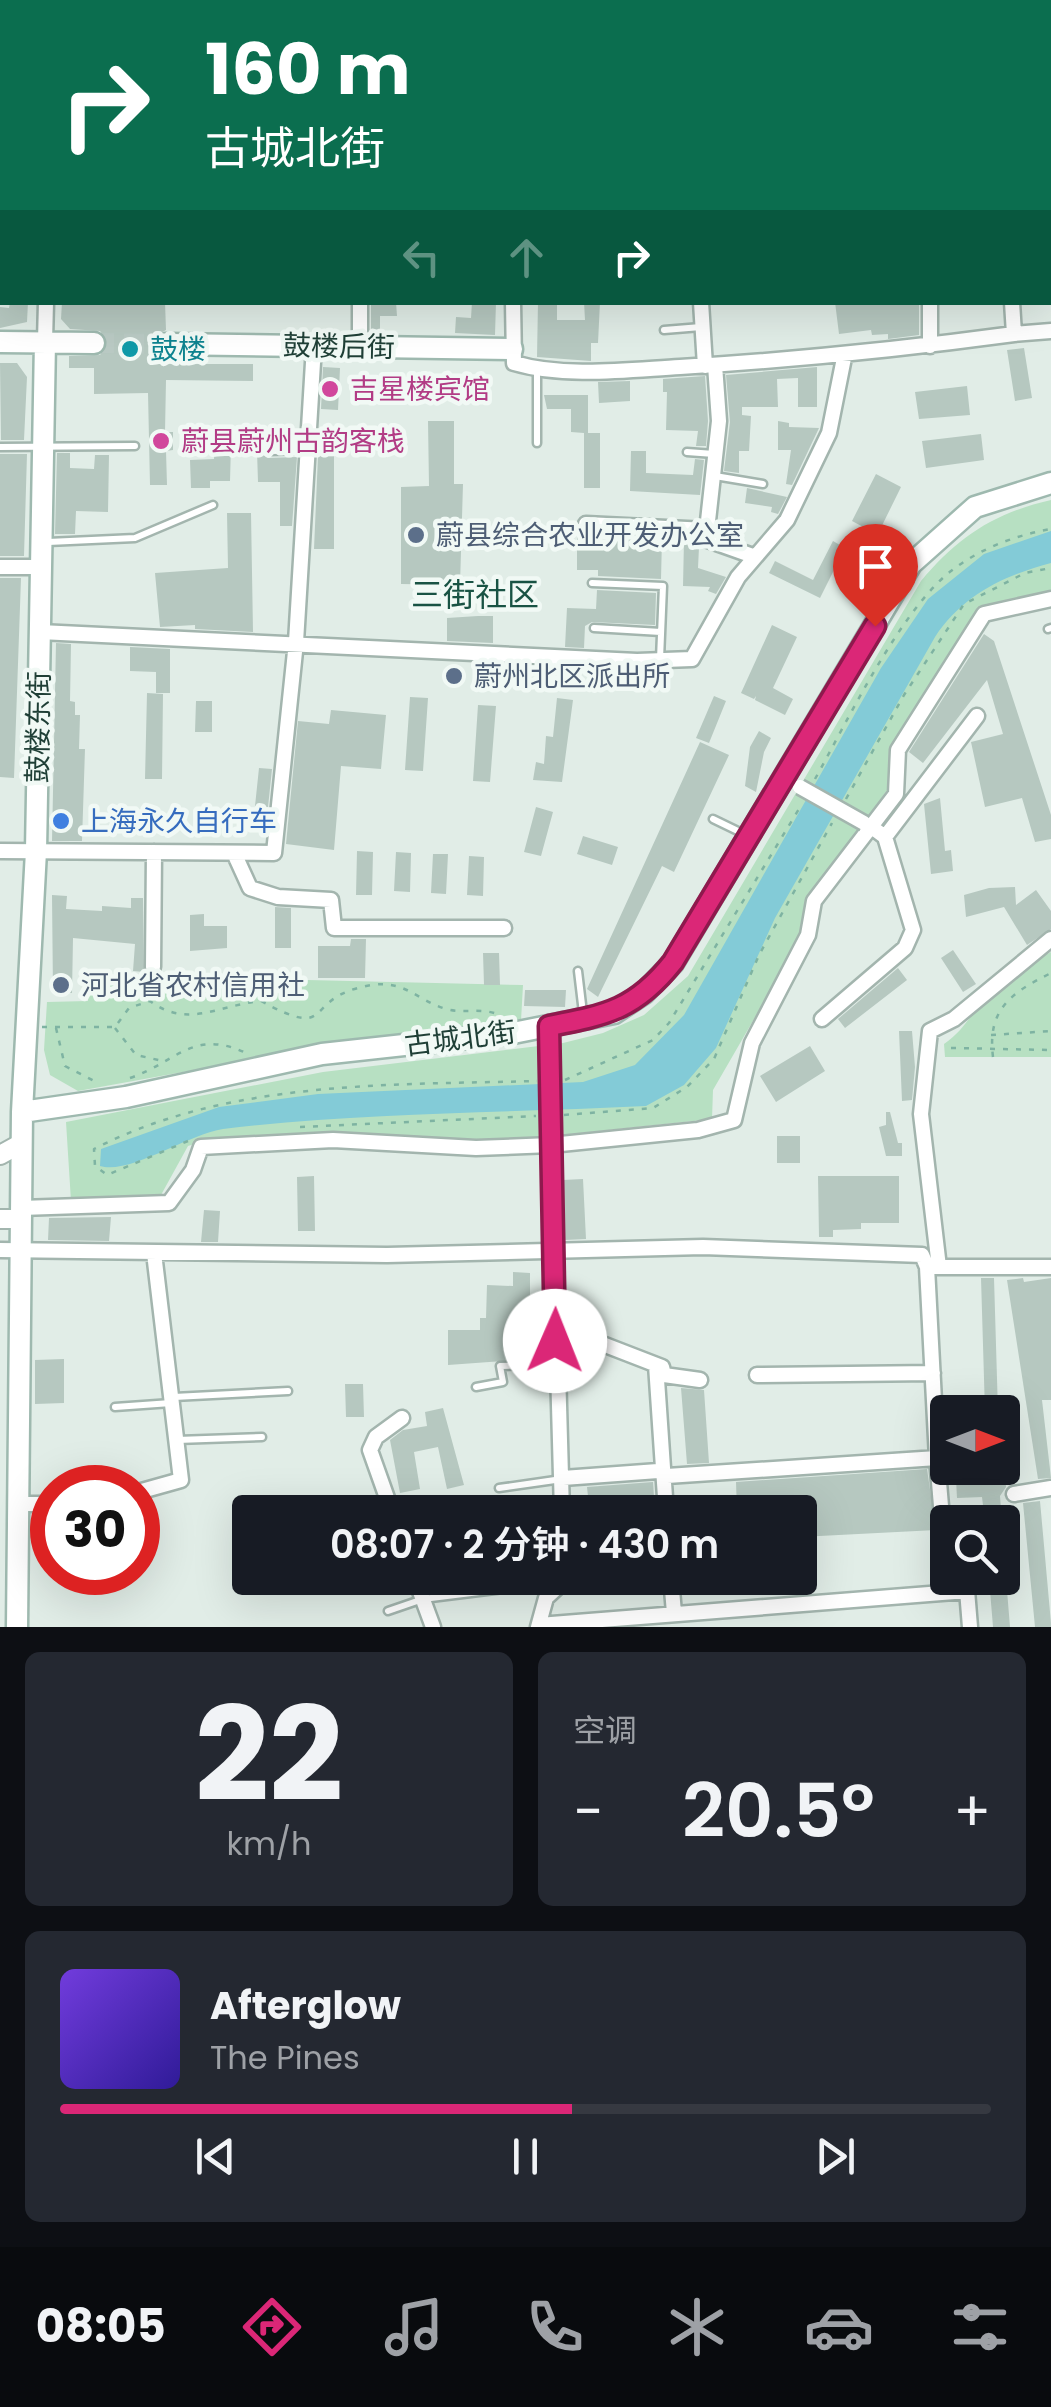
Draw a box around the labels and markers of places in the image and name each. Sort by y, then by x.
place label: 鼓楼 [150,330,206,369]
marker: 鼓楼 [119,338,141,360]
place label: 吉星楼宾馆 [350,370,490,409]
marker: 吉星楼宾馆 [319,378,341,400]
place label: 蔚县蔚州古韵客栈 [181,422,405,461]
marker: 蔚县蔚州古韵客栈 [150,430,172,452]
place label: 蔚县综合农业开发办公室 [436,516,744,555]
marker: 蔚县综合农业开发办公室 [405,524,427,546]
pin [833,524,918,627]
place label: 蔚州北区派出所 [474,657,670,696]
marker: 蔚州北区派出所 [443,665,465,687]
place label: 上海永久自行车 [81,802,277,841]
marker: 上海永久自行车 [50,810,72,832]
place label: 河北省农村信用社 [81,966,305,1005]
marker: 河北省农村信用社 [50,974,72,996]

